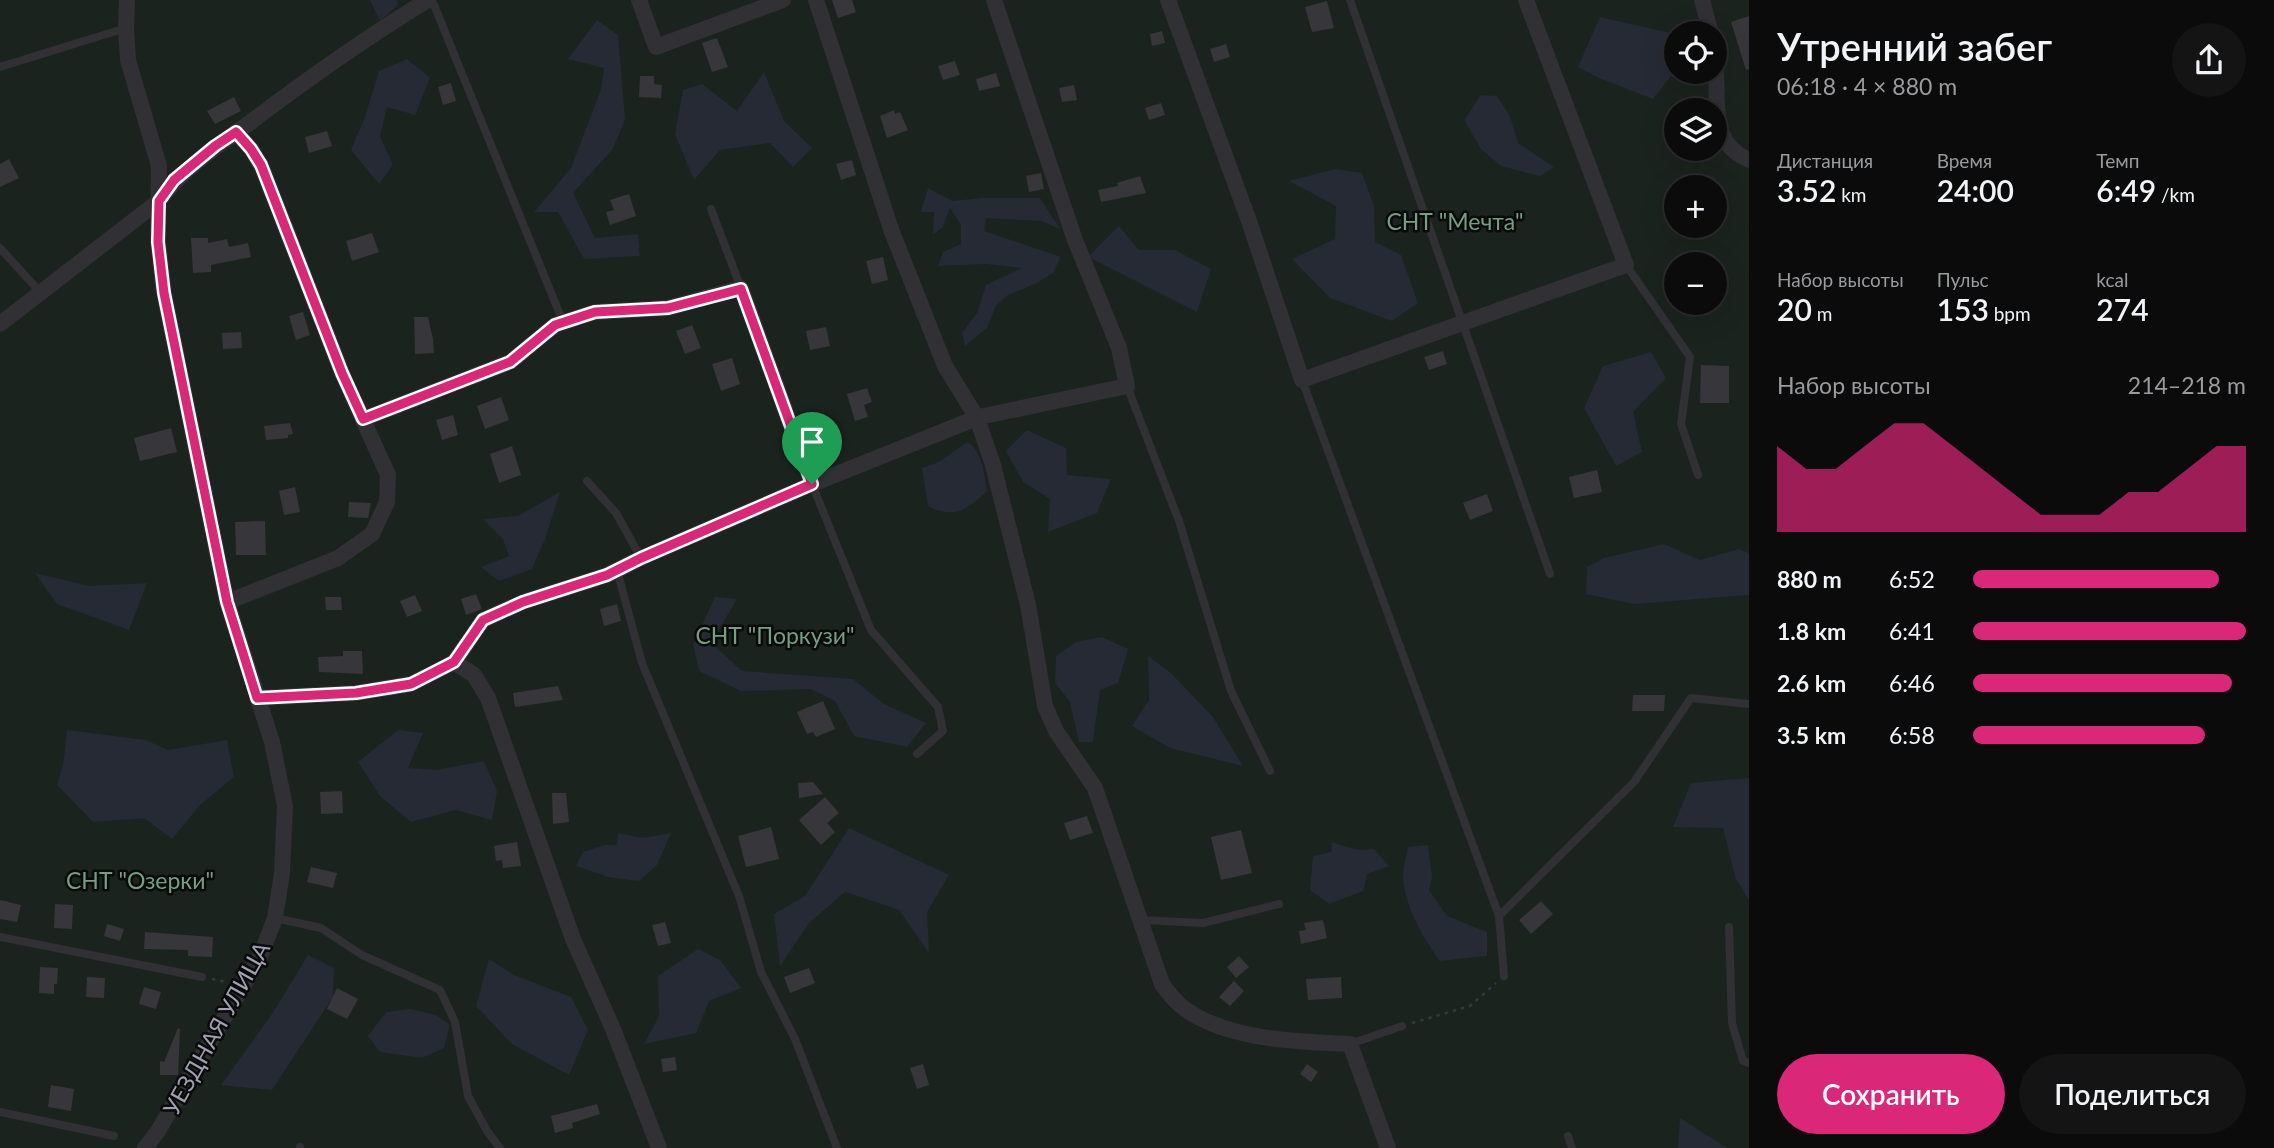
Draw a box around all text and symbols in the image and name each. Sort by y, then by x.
map controls [1664,21,1727,315]
button: locate [1664,21,1727,84]
text: Утренний забег [1777,23,2052,69]
button: share [2172,23,2246,97]
text: 06:18 · 4 × 880 m [1777,72,1957,100]
button: layers [1664,98,1727,161]
text: Дистанция [1777,149,1873,172]
text: Время [1937,149,1992,172]
text: Темп [2096,149,2139,172]
text: 3.52 [1777,172,1836,208]
text: 24:00 [1937,172,2014,208]
text: 6:49 [2096,172,2156,208]
button: + [1664,175,1727,238]
text: km [1836,183,1866,206]
text: /km [2156,183,2195,206]
park label: СНТ "Мечта" [1386,207,1524,235]
button: − [1664,252,1727,315]
text: Набор высоты [1777,268,1904,291]
text: Пульс [1937,268,1989,291]
text: kcal [2096,268,2128,291]
text: 20 [1777,291,1812,327]
text: 153 [1937,291,1989,327]
text: 274 [2096,291,2149,327]
text: m [1812,302,1832,325]
text: bpm [1989,302,2031,325]
text: Набор высоты [1777,371,1931,399]
text: 214–218 m [2128,371,2246,399]
pin [782,412,842,484]
icon: arrive [793,423,831,461]
text: 880 m [1777,565,1842,593]
text: 6:52 [1889,565,1935,593]
text: 1.8 km [1777,617,1846,645]
text: 6:41 [1889,617,1935,645]
park label: СНТ "Поркузи" [695,621,855,649]
text: 2.6 km [1777,669,1846,697]
text: 6:46 [1889,669,1935,697]
text: 3.5 km [1777,721,1846,749]
text: 6:58 [1889,721,1935,749]
park label: СНТ "Озерки" [66,866,214,894]
street label: УЕЗДНАЯ УЛИЦА [157,936,275,1120]
button: Сохранить [1777,1054,2005,1134]
button: Поделиться [2019,1054,2246,1134]

